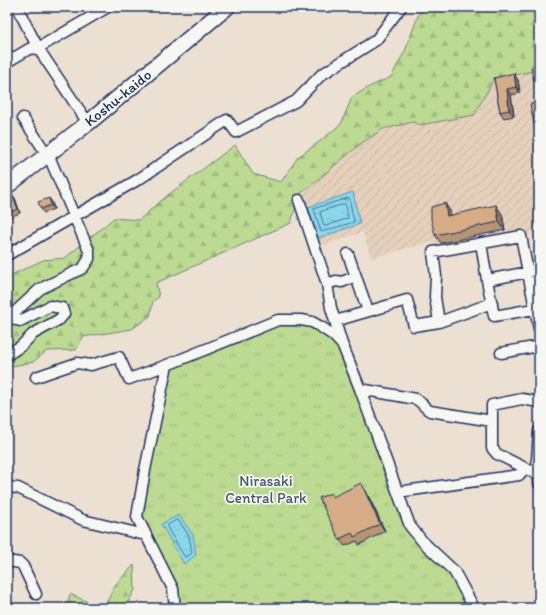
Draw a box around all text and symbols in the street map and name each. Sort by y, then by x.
street label: Koshu-kaido [81,66,155,130]
park label: Nirasaki Central Park [225,472,307,507]

